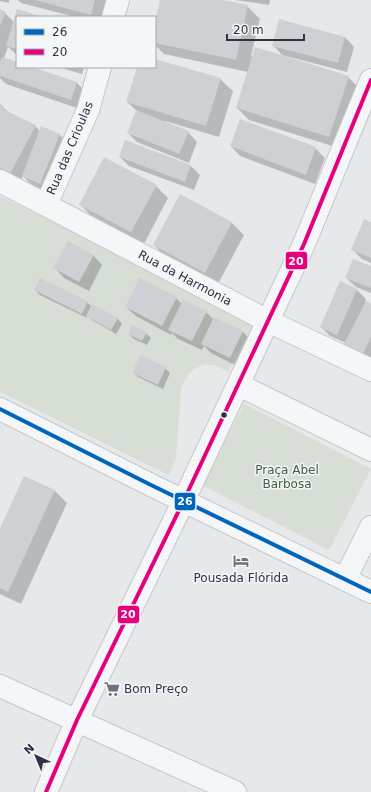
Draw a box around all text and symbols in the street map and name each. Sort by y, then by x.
legend [16,16,156,68]
scale bar [227,16,304,42]
text: 20 m [233,23,264,37]
text: 26 [52,25,67,39]
text: 20 [52,45,67,59]
street label: Rua das Crioulas [44,99,96,197]
street label: Rua da Harmonia [136,247,234,309]
line badge: 20 [285,251,308,270]
text: 20 [288,255,304,268]
unlabelled marker [219,410,229,420]
park label: Praça Abel Barbosa [255,463,319,491]
line badge: 26 [174,492,196,511]
text: 26 [177,495,193,508]
hotel icon: Pousada Flórida [232,552,250,570]
place label: Pousada Flórida [194,571,288,585]
line badge: 20 [117,605,140,624]
text: 20 [120,608,136,621]
supermarket icon: Bom Preço [103,680,121,698]
place label: Bom Preço [124,682,188,696]
north arrow [16,736,56,776]
text: N [22,741,37,757]

